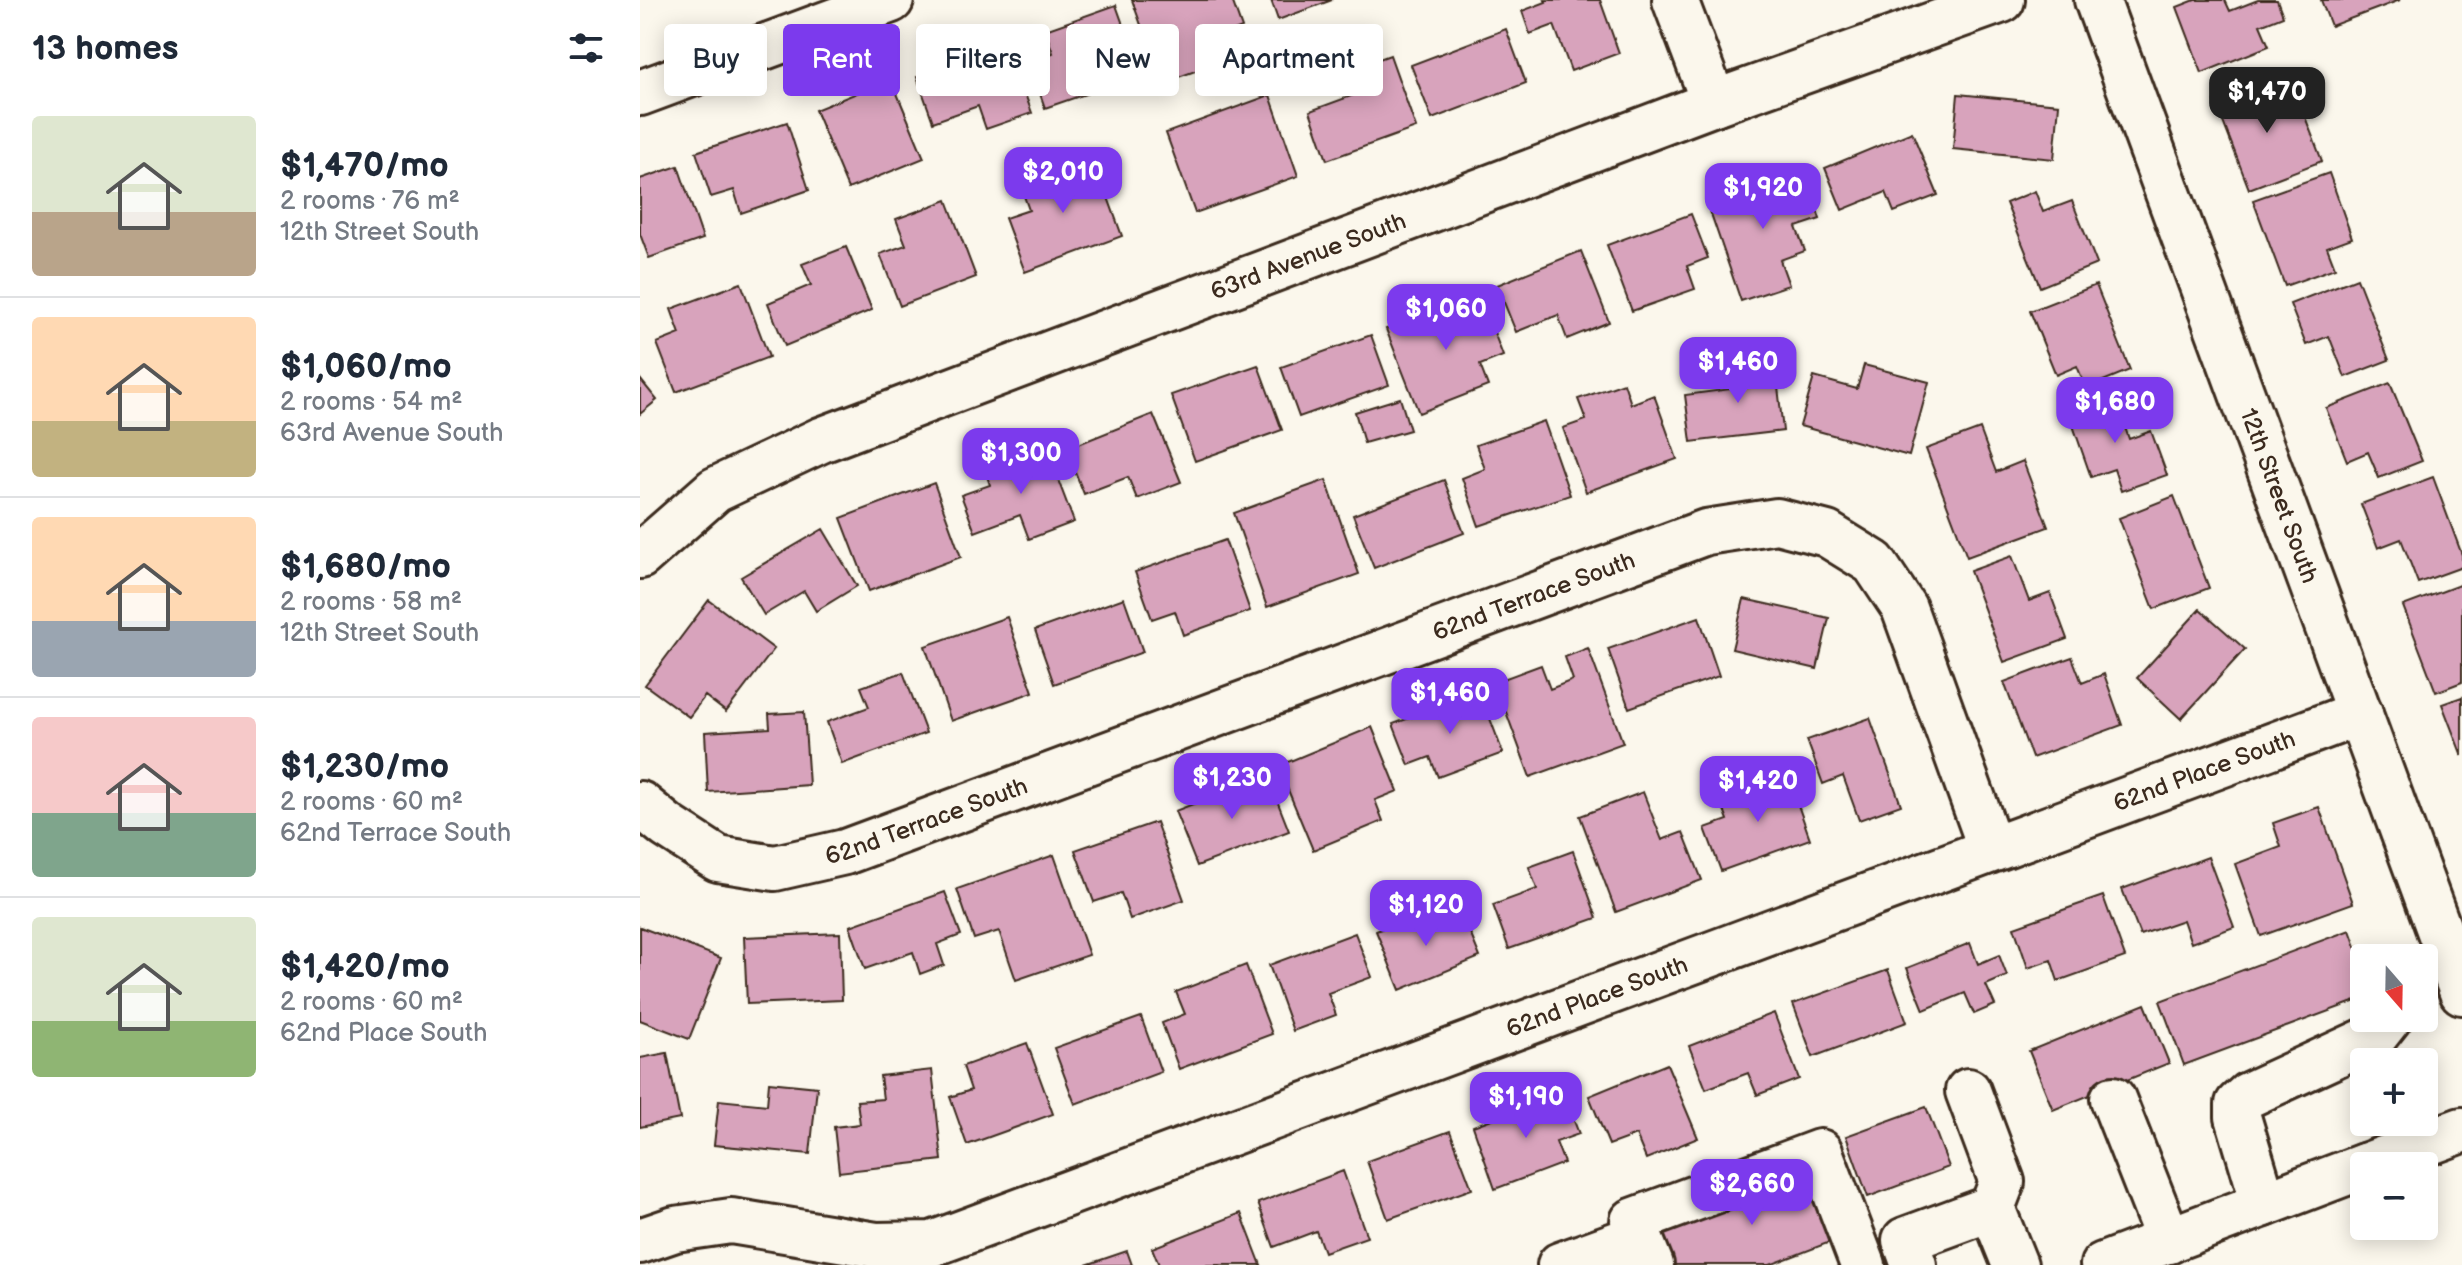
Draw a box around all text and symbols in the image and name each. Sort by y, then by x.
chip: Buy [664,24,767,96]
chip: Rent [783,24,900,96]
chip: Filters [916,24,1050,96]
chip: New [1066,24,1179,96]
chip: Apartment [1195,24,1383,96]
icon: filters [564,26,608,70]
text: 13 homes [32,28,179,69]
pin: $1,470 [2202,67,2332,135]
text: $1,470 [2227,77,2307,108]
text: $1,470/mo [280,145,449,186]
pin: $2,010 [998,147,1128,215]
icon: home [96,148,192,244]
text: $2,010 [1022,157,1104,188]
pin: $1,920 [1698,163,1828,231]
text: $1,920 [1723,173,1803,204]
text: 2 rooms · 76 m² [280,186,460,217]
street label: 63rd Avenue South [1207,206,1410,306]
text: 12th Street South [280,217,479,248]
pin: $1,060 [1381,284,1511,352]
text: $1,060 [1405,294,1487,325]
pin: $1,460 [1673,337,1803,405]
text: $1,060/mo [280,346,452,387]
text: $1,460 [1697,347,1779,378]
icon: home [96,349,192,445]
pin: $1,680 [2050,377,2180,445]
text: 2 rooms · 54 m² [280,387,463,418]
text: $1,680 [2074,387,2156,418]
street label: 12th Street South [2234,404,2325,587]
text: 63rd Avenue South [280,418,504,449]
pin: $1,300 [956,428,1086,496]
text: $1,300 [980,438,1062,469]
street label: 62nd Terrace South [1429,545,1639,647]
text: $1,680/mo [280,546,451,587]
icon: home [96,549,192,645]
text: 2 rooms · 58 m² [280,587,462,618]
text: 12th Street South [280,618,479,649]
pin: $1,460 [1385,668,1515,736]
text: $1,460 [1409,678,1491,709]
street label: 62nd Place South [2110,724,2299,818]
text: $1,230/mo [280,746,449,787]
icon: home [96,749,192,845]
pin: $1,230 [1167,753,1297,821]
pin: $1,420 [1693,756,1823,824]
text: $1,230 [1192,763,1272,794]
text: $1,420 [1718,766,1798,797]
street label: 62nd Terrace South [822,771,1032,871]
text: 2 rooms · 60 m² [280,787,463,818]
text: 62nd Terrace South [280,818,511,849]
pin: $1,120 [1361,880,1491,948]
text: $1,120 [1388,890,1464,921]
north arrow [2350,944,2438,1032]
map controls [2350,944,2438,1240]
text: $1,420/mo [280,946,450,987]
icon: home [96,949,192,1045]
street label: 62nd Place South [1502,950,1692,1044]
text: 2 rooms · 60 m² [280,987,463,1018]
text: 62nd Place South [280,1018,487,1049]
button: + [2350,1048,2438,1136]
pin: $1,190 [1461,1072,1591,1140]
text: $1,190 [1488,1082,1564,1113]
button: − [2350,1152,2438,1240]
pin: $2,660 [1687,1159,1817,1227]
text: $2,660 [1709,1169,1795,1200]

